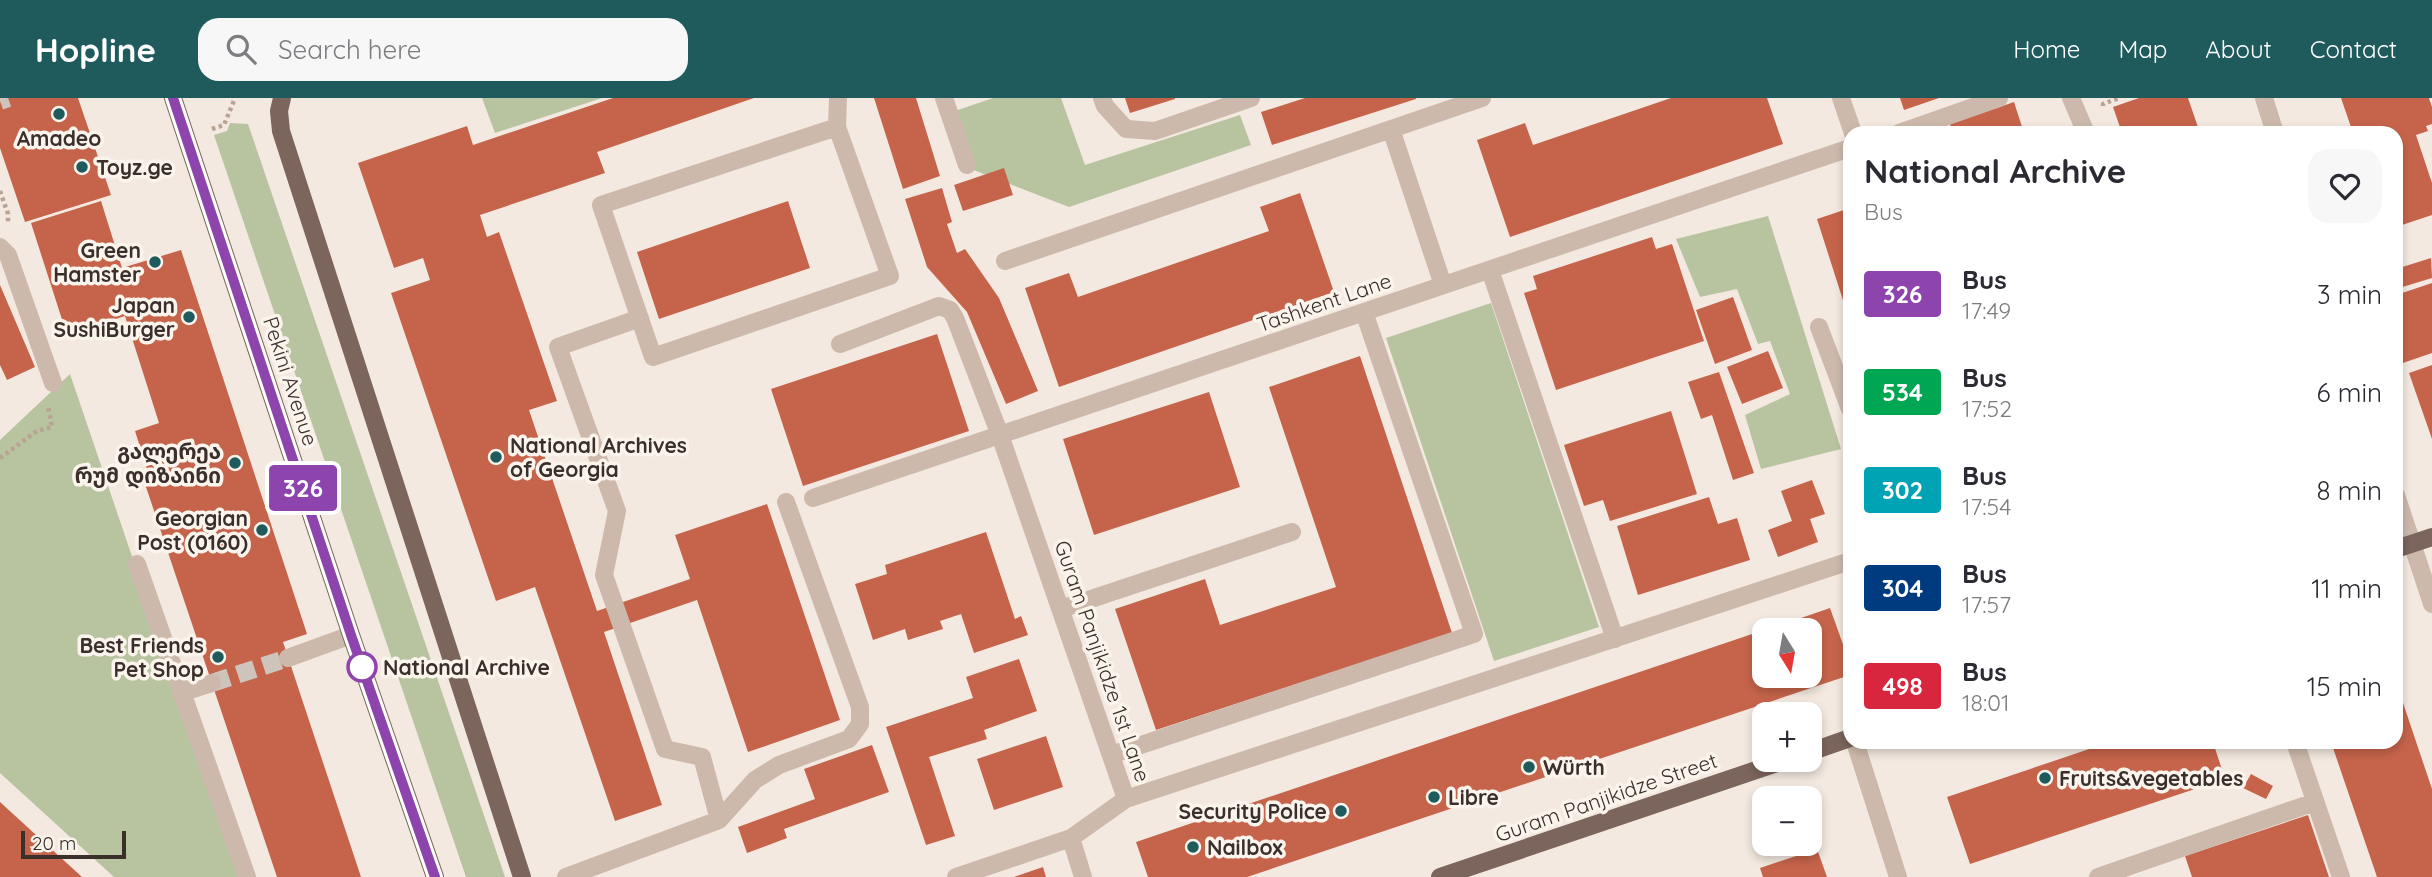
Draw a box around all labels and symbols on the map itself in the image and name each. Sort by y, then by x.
marker: Amadeo [51,106,67,122]
place label: Amadeo [17,125,101,151]
place label: Toyz.ge [96,154,173,180]
marker: Toyz.ge [74,159,90,175]
place label: Green Hamster [53,237,141,287]
marker: Green Hamster [147,254,163,270]
street label: Tashkent Lane [1253,267,1395,337]
place label: Japan SushiBurger [53,292,175,342]
marker: Japan SushiBurger [181,309,197,325]
street label: Pekini Avenue [258,313,324,449]
place label: National Archives of Georgia [510,432,687,482]
place label: გალერეა რუმ დიზაინი [75,438,221,489]
marker: National Archives of Georgia [488,449,504,465]
marker: გალერეა რუმ დიზაინი [227,455,243,471]
line badge: 326 [263,465,343,511]
place label: Georgian Post (0160) [137,505,248,555]
marker: Georgian Post (0160) [254,522,270,538]
street label: Guram Panjikidze 1st Lane [1049,537,1157,785]
north arrow [1752,618,1822,688]
place label: Best Friends Pet Shop [79,632,204,682]
marker: Best Friends Pet Shop [210,649,226,665]
marker: National Archive [347,652,377,682]
place label: National Archive [383,654,550,680]
street label: Guram Panjikidze Street [1492,747,1720,847]
place label: Würth [1543,754,1605,780]
marker: Würth [1521,759,1537,775]
place label: Fruits&vegetables [2059,765,2243,791]
marker: Fruits&vegetables [2037,770,2053,786]
place label: Libre [1448,784,1499,810]
marker: Libre [1426,789,1442,805]
place label: Security Police [1178,798,1327,824]
marker: Security Police [1333,803,1349,819]
scale bar [21,828,126,860]
place label: Nailbox [1207,834,1283,860]
marker: Nailbox [1185,839,1201,855]

